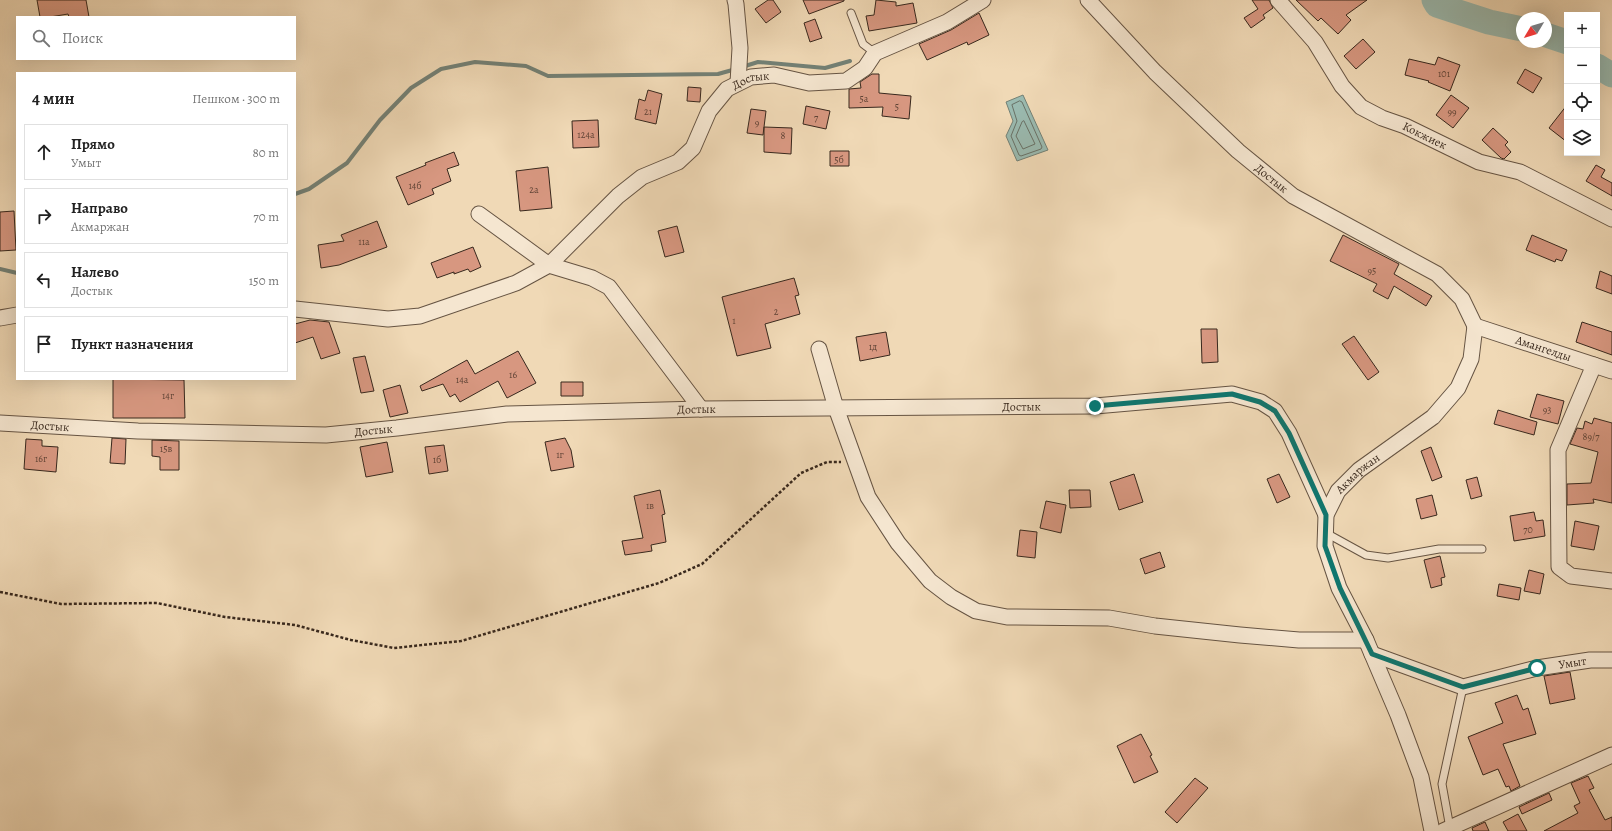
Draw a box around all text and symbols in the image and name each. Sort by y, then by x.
north arrow [1516,12,1552,48]
map controls [1564,12,1600,156]
button: + [1564,12,1600,48]
search box [16,16,296,60]
icon: search [30,27,52,49]
text: Поиск [62,28,103,48]
button: − [1564,48,1600,84]
street label: Достык [729,67,770,93]
house number: 101 [1438,67,1451,80]
button: locate [1564,84,1600,120]
text: 4 мин [32,87,75,110]
text: Пешком · 300 m [192,90,280,107]
house number: 5а [860,92,869,105]
house number: 5 [895,100,899,113]
house number: 21 [644,105,653,118]
house number: 99 [1447,105,1457,118]
house number: 7 [814,111,819,124]
house number: 9 [755,116,760,129]
street label: Кокжиек [1400,118,1450,153]
button: layers [1564,120,1600,156]
house number: 124а [577,128,595,141]
house number: 8 [781,129,786,142]
text: Прямо [71,134,115,154]
icon: ahead [33,141,55,163]
text: 80 m [252,144,279,161]
house number: 5б [834,153,844,166]
text: Умыт [71,154,101,171]
street label: Достык [1251,160,1291,197]
house number: 14б [408,179,422,192]
house number: 2а [529,183,539,196]
text: Направо [71,198,128,218]
icon: right [33,205,55,227]
text: 70 m [253,208,279,225]
text: Акмаржан [71,218,129,235]
house number: 11а [358,235,370,248]
text: Налево [71,262,119,282]
house number: 95 [1368,264,1376,277]
icon: left [33,269,55,291]
text: 150 m [249,272,279,289]
text: Достык [71,282,113,299]
house number: 2 [774,305,779,318]
house number: 1 [732,314,736,327]
street label: Амангелды [1513,332,1573,365]
icon: arrive [33,333,55,355]
text: Пункт назначения [71,334,193,354]
house number: 1д [869,340,877,353]
house number: 16 [509,368,517,381]
house number: 14а [456,373,469,386]
house number: 14г [162,389,175,402]
route end [1086,397,1104,415]
street label: Достык [1002,398,1041,415]
street label: Достык [677,401,716,418]
house number: 93 [1543,403,1551,416]
street label: Достык [30,417,70,435]
street label: Достык [354,420,393,440]
house number: 89/7 [1583,430,1600,443]
house number: 15в [160,442,172,455]
house number: 1г [556,448,565,461]
street label: Акмаржан [1331,450,1383,498]
house number: 16г [35,452,48,465]
house number: 1б [433,453,441,466]
house number: 1в [646,499,654,512]
house number: 70 [1523,523,1533,536]
street label: Умыт [1557,653,1588,673]
route start [1528,659,1546,677]

